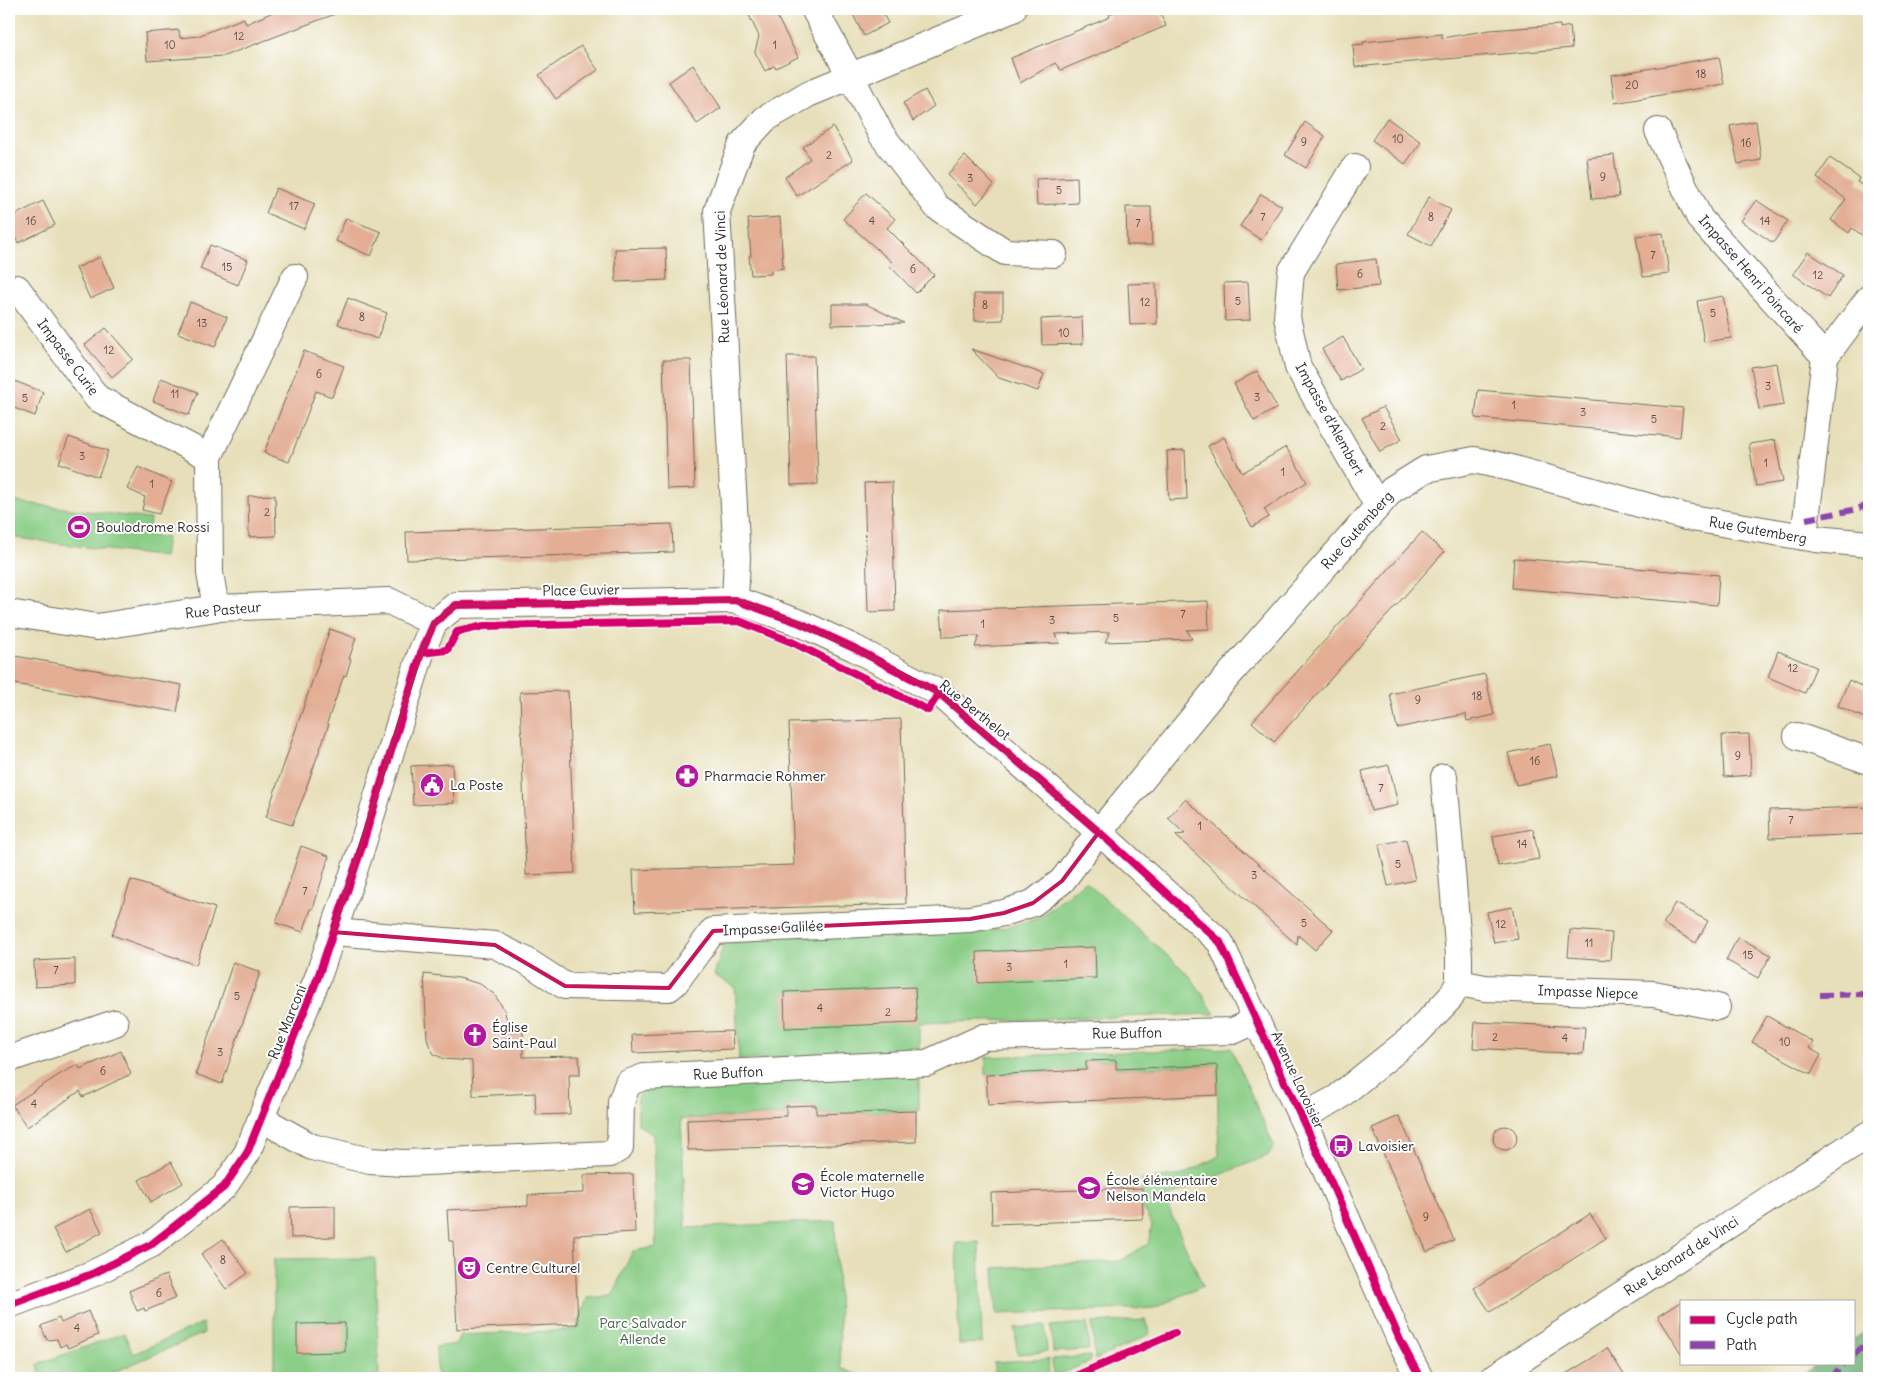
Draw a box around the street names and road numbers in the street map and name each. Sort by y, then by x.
street label: Rue Léonard de Vinci [711,210,733,344]
street label: Impasse Henri Poincaré [1695,211,1807,337]
street label: Impasse Curie [33,315,103,399]
street label: Impasse d'Alembert [1292,360,1369,479]
street label: Rue Gutemberg [1317,487,1397,573]
street label: Rue Gutemberg [1708,513,1808,547]
street label: Place Cuvier [542,580,620,600]
street label: Rue Pasteur [184,598,262,622]
street label: Rue Berthelot [936,676,1014,744]
street label: Impasse Galilée [722,916,824,940]
street label: Impasse Niepce [1537,981,1639,1003]
street label: Rue Marconi [264,982,310,1062]
street label: Rue Buffon [1092,1023,1162,1043]
street label: Avenue Lavoisier [1267,1028,1329,1132]
street label: Rue Buffon [693,1062,763,1084]
street label: Rue Léonard de Vinci [1620,1212,1742,1300]

